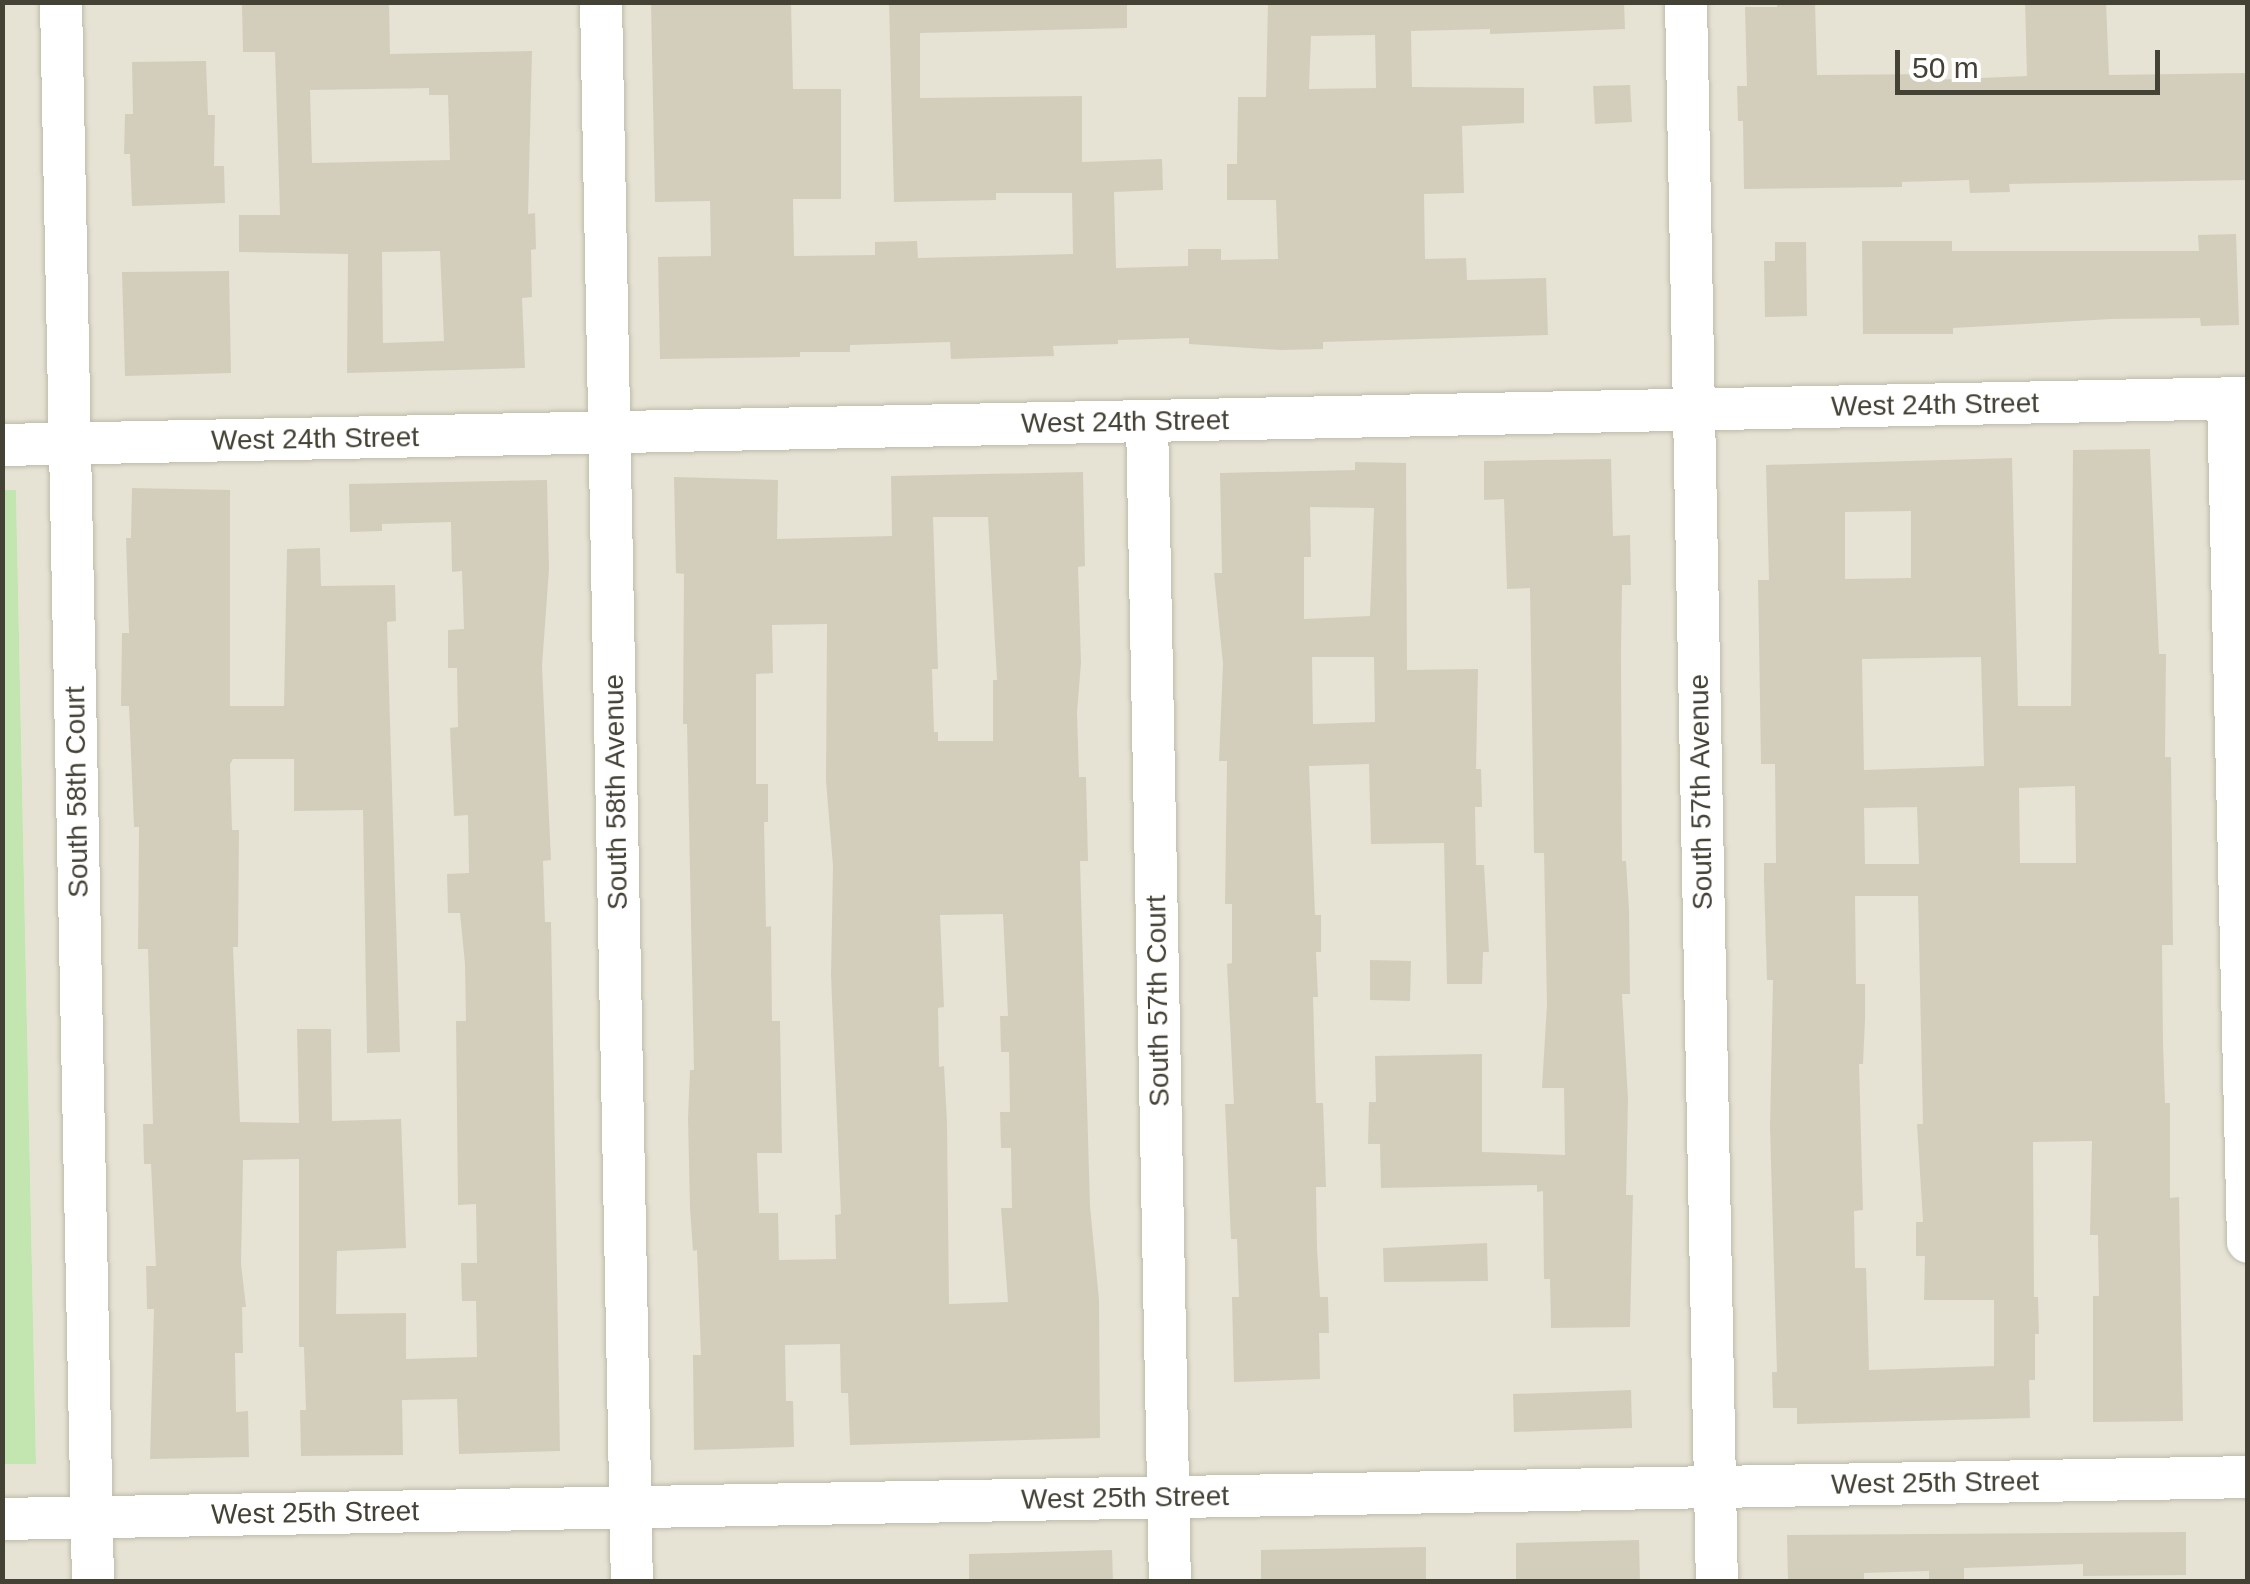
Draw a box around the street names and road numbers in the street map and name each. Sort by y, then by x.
street label: West 24th Street [1831,386,2039,424]
street label: West 24th Street [1021,403,1229,441]
street label: West 24th Street [211,420,419,458]
street label: South 58th Avenue [597,673,635,911]
street label: South 57th Avenue [1682,673,1720,911]
street label: South 58th Court [58,686,96,898]
street label: South 57th Court [1139,895,1177,1107]
street label: West 25th Street [1831,1464,2039,1502]
street label: West 25th Street [1021,1479,1229,1517]
street label: West 25th Street [211,1494,419,1532]

